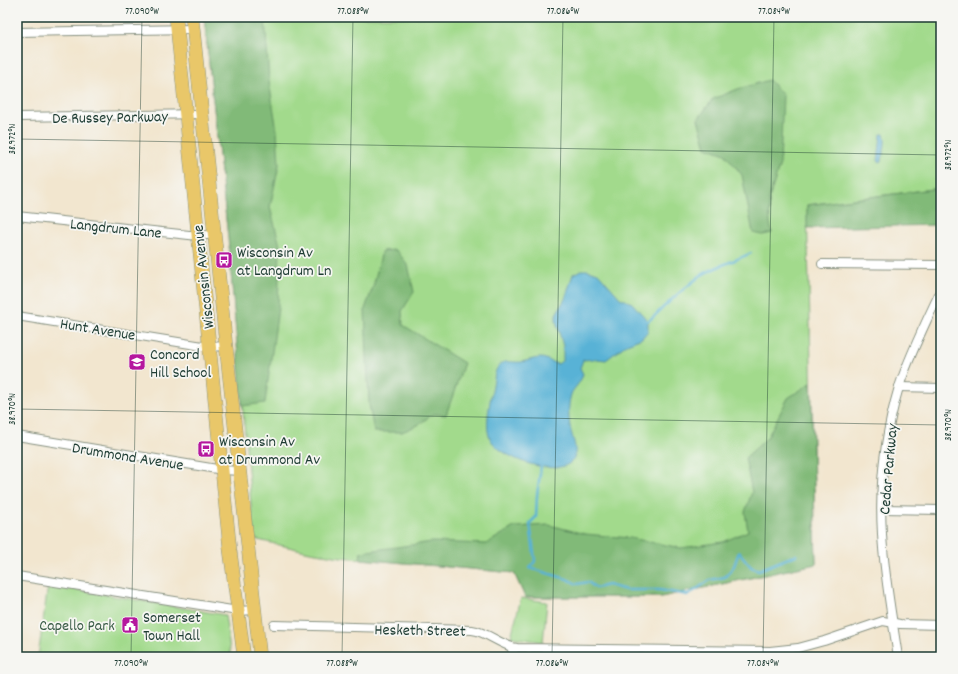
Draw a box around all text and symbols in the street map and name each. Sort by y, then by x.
text: 77.090°W [125,5,159,19]
text: 77.088°W [337,5,369,19]
text: 77.086°W [547,5,580,19]
text: 77.084°W [758,5,790,19]
street label: De Russey Parkway [52,106,169,131]
text: 38.972°N [6,123,20,155]
text: 38.972°N [942,139,956,171]
street label: Langdrum Lane [69,213,163,246]
street label: Wisconsin Avenue [188,224,221,330]
place label: Wisconsin Av at Langdrum Ln [237,242,331,283]
bus stop icon: Wisconsin Av at Langdrum Ln [214,250,234,270]
street label: Hunt Avenue [58,313,137,348]
place label: Concord Hill School [150,344,211,385]
school or university icon: Concord Hill School [127,352,147,372]
text: 38.970°N [6,393,20,425]
text: 38.970°N [942,409,956,441]
street label: Cedar Parkway [874,422,905,516]
place label: Wisconsin Av at Drummond Av [219,431,321,472]
street label: Drummond Avenue [70,437,185,478]
bus stop icon: Wisconsin Av at Drummond Av [196,439,216,459]
place label: Somerset Town Hall [143,607,201,648]
park label: Capello Park [39,615,115,638]
public building icon: Somerset Town Hall [120,615,140,635]
street label: Hesketh Street [374,619,466,644]
text: 77.090°W [114,657,148,671]
text: 77.088°W [326,657,358,671]
text: 77.086°W [536,657,569,671]
text: 77.084°W [747,657,779,671]

